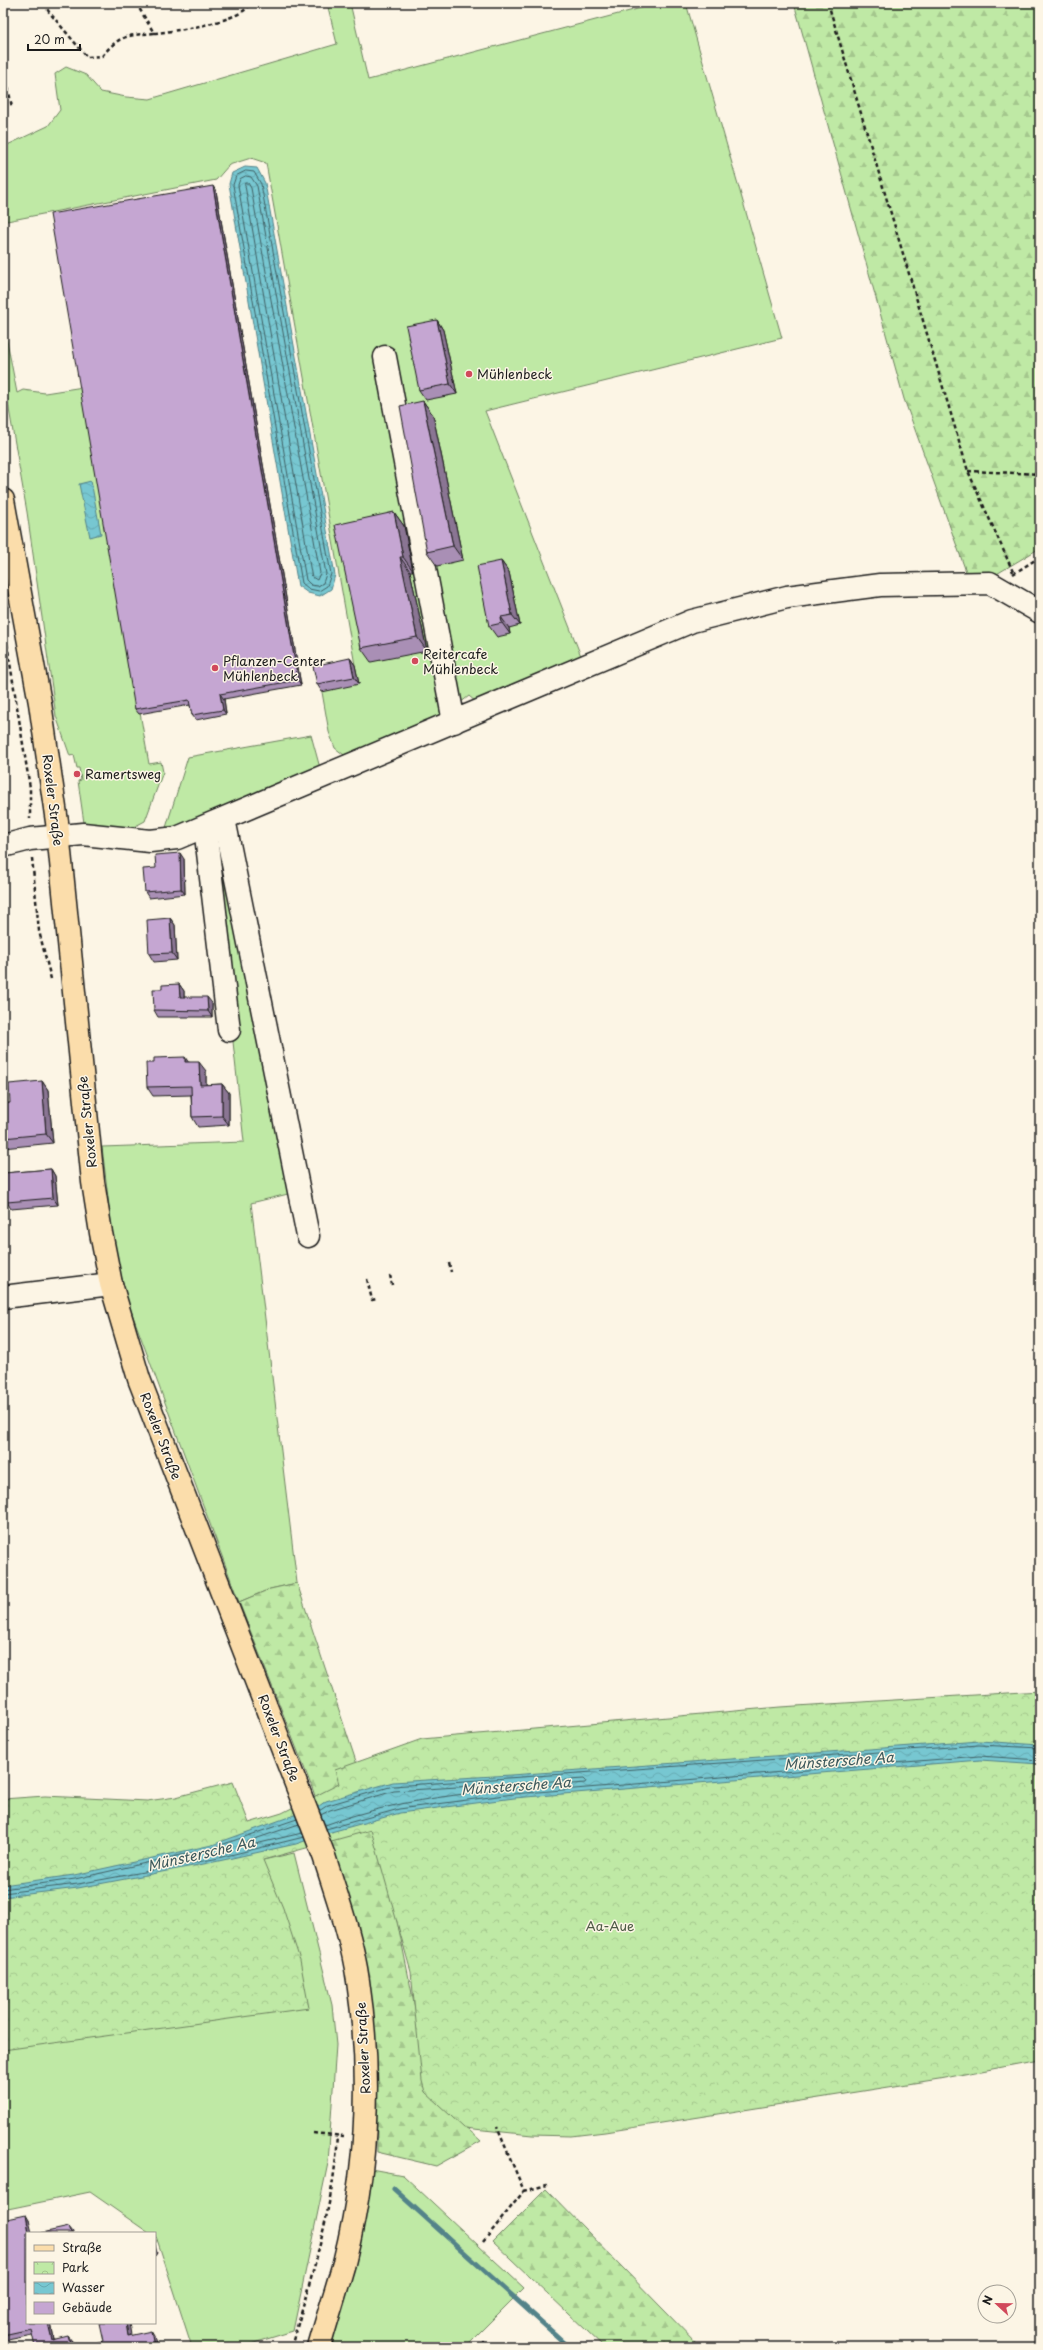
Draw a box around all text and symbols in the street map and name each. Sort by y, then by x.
scale bar [28,26,80,52]
text: 20 m [34,30,65,48]
place label: Mühlenbeck [477,364,552,383]
marker: Mühlenbeck [464,369,474,379]
place label: Reitercafe Mühlenbeck [423,644,498,678]
place label: Pflanzen-Center Mühlenbeck [223,651,327,685]
marker: Reitercafe Mühlenbeck [410,656,420,666]
marker: Pflanzen-Center Mühlenbeck [210,663,220,673]
street label: Roxeler Straße [38,753,69,847]
place label: Ramertsweg [85,764,161,783]
marker: Ramertsweg [72,769,82,779]
street label: Roxeler Straße [72,1075,101,1169]
street label: Roxeler Straße [136,1389,187,1482]
street label: Roxeler Straße [254,1691,305,1784]
water label: Münstersche Aa [783,1746,896,1775]
water label: Münstersche Aa [460,1771,573,1800]
water label: Münstersche Aa [145,1831,258,1876]
park label: Aa-Aue [586,1916,634,1935]
street label: Roxeler Straße [351,2002,374,2094]
legend [26,2232,156,2324]
text: Straße [62,2238,102,2256]
text: Park [62,2258,89,2276]
text: Wasser [62,2278,105,2296]
north arrow [977,2284,1017,2324]
text: N [978,2293,997,2307]
text: Gebäude [62,2298,112,2316]

